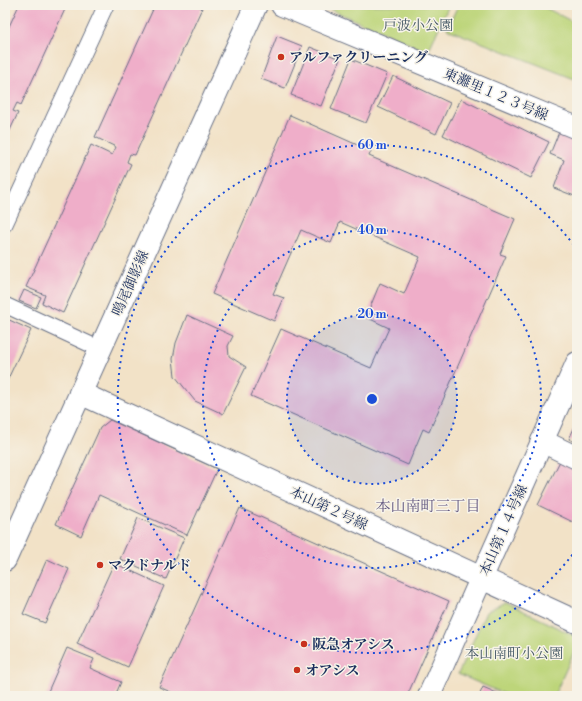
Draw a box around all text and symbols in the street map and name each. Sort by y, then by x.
park label: 戸波小公園 [383,17,453,35]
place label: アルファクリーニング [289,49,428,67]
marker: アルファクリーニング [276,52,286,62]
street label: 東灘里１２３号線 [441,65,551,125]
text: 60 m [357,138,387,153]
text: 40 m [357,223,387,238]
street label: 鳴尾御影線 [108,248,153,319]
text: 20 m [357,307,387,322]
centre of rings [365,392,379,406]
street label: 本山第１４号線 [476,482,532,579]
street label: 本山第２号線 [287,483,370,535]
district label: 本山南町三丁目 [375,497,481,516]
place label: マクドナルド [108,557,191,575]
marker: マクドナルド [95,560,105,570]
place label: 阪急オアシス [312,636,395,654]
marker: 阪急オアシス [299,639,309,649]
park label: 本山南町小公園 [465,645,563,663]
place label: オアシス [305,662,360,680]
marker: オアシス [292,665,302,675]

